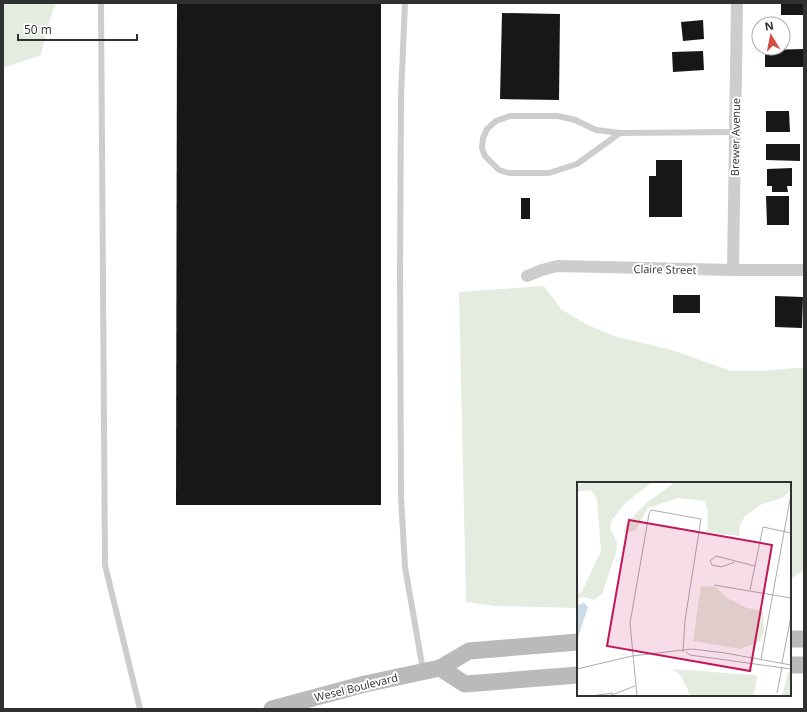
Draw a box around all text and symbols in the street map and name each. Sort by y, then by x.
scale bar [18,16,137,42]
north arrow [751,16,791,56]
text: N [763,17,775,34]
text: 50 m [24,21,52,38]
street label: Brewer Avenue [727,98,743,176]
street label: Claire Street [633,261,697,277]
inset map [577,482,791,696]
street label: Wesel Boulevard [313,669,399,705]

